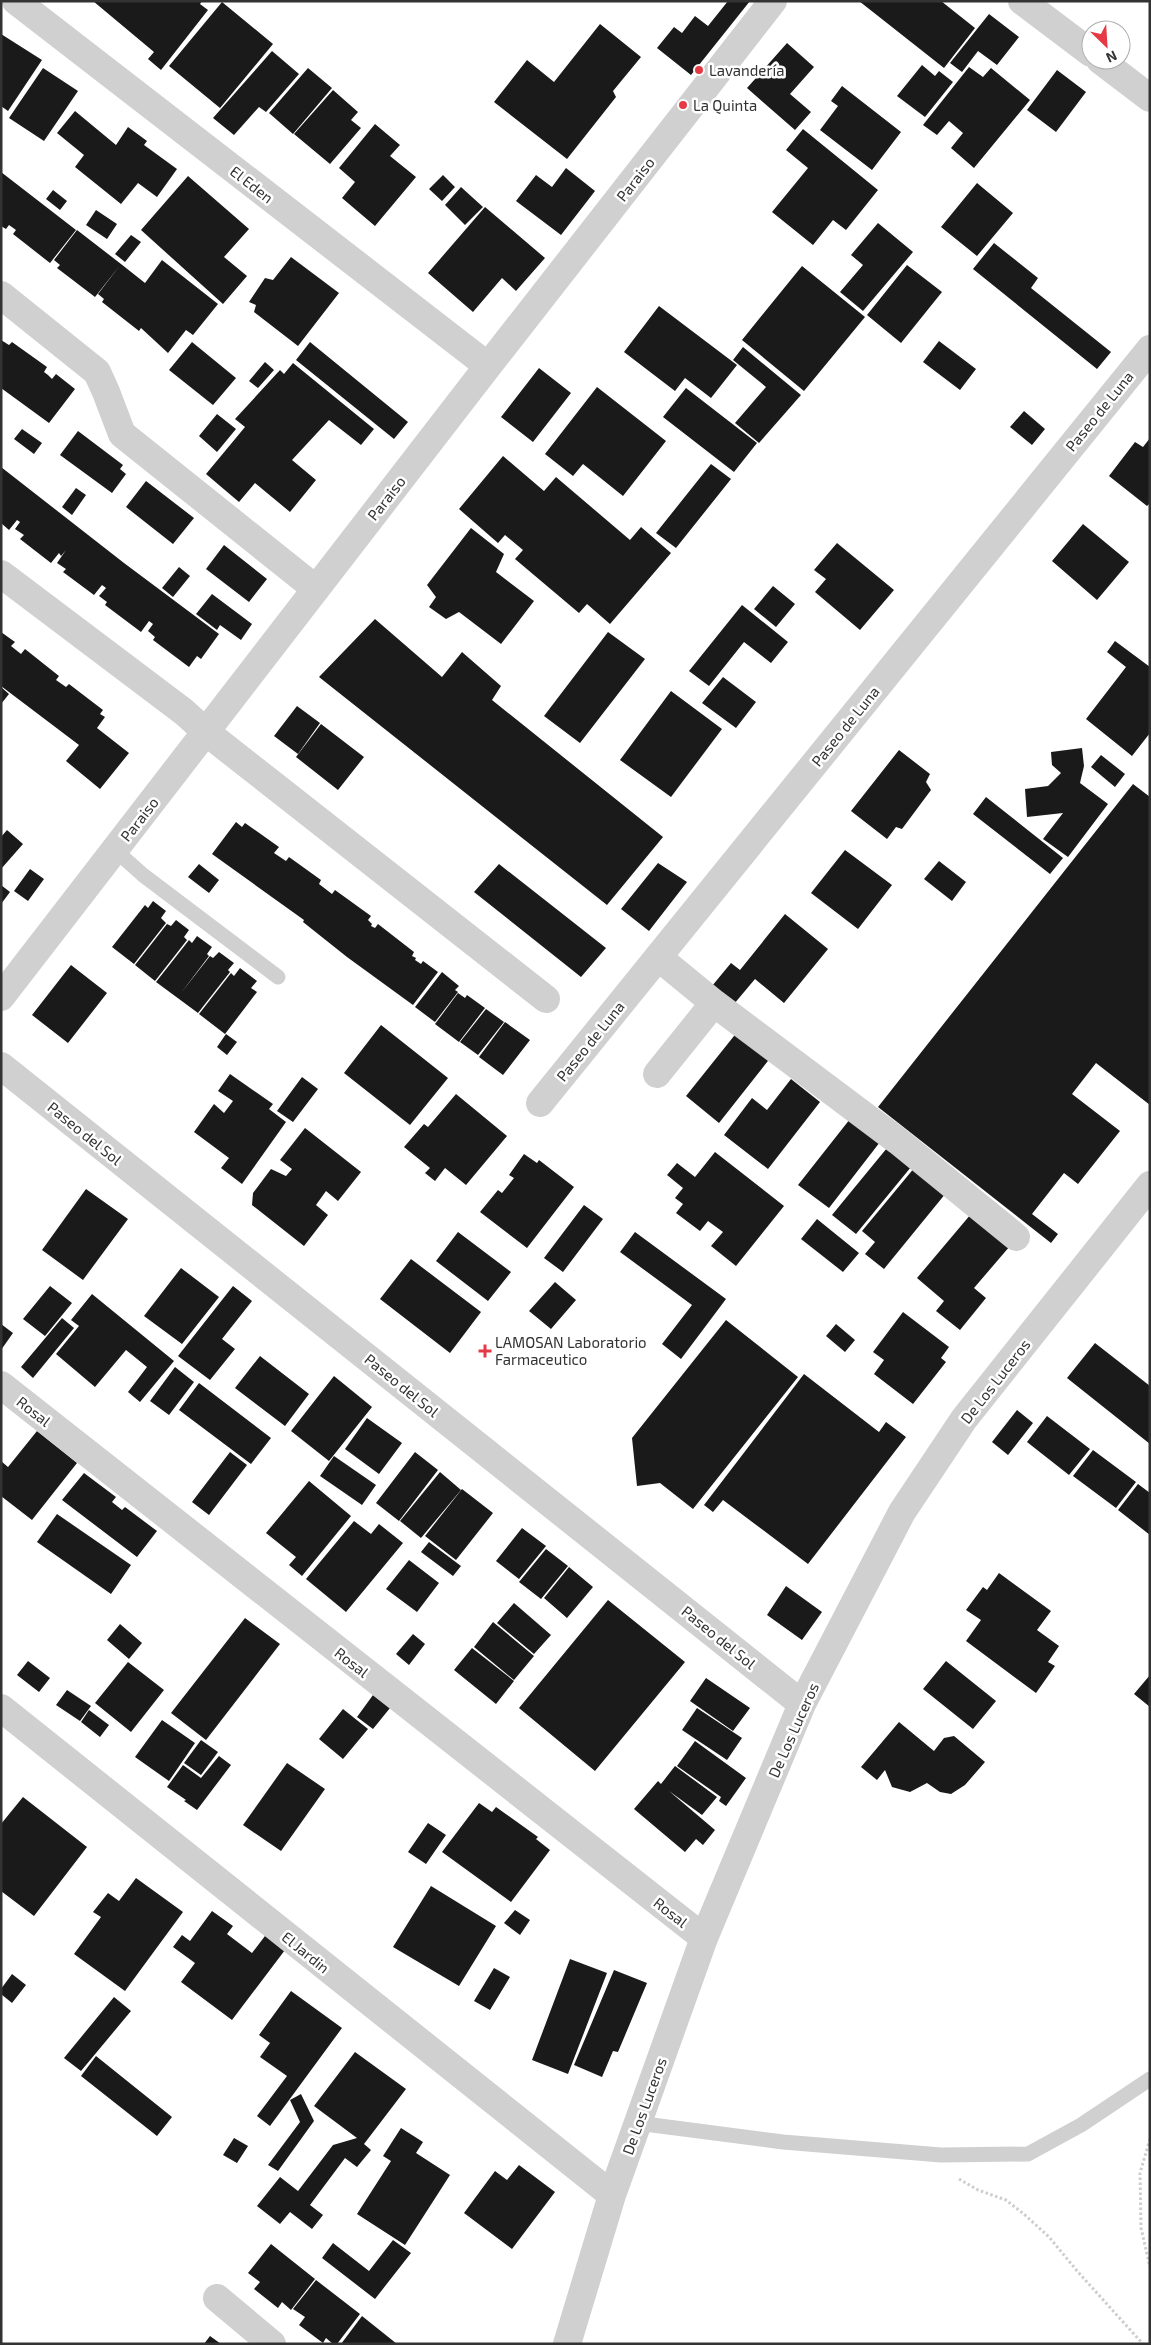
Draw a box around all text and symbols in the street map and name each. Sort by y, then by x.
north arrow [1081,20,1131,70]
text: N [1104,47,1120,67]
place label: Lavandería [709,61,784,79]
marker: Lavandería [693,64,705,76]
place label: La Quinta [693,96,757,115]
marker: La Quinta [677,99,689,111]
street label: Paraiso [612,153,658,205]
street label: El Eden [227,162,277,206]
street label: Paseo de Luna [1061,367,1137,455]
street label: Paraiso [363,472,409,524]
street label: Paseo de Luna [807,682,883,770]
street label: Paraiso [116,793,162,845]
street label: Paseo de Luna [552,997,628,1085]
street label: Paseo del Sol [44,1098,126,1169]
place label: LAMOSAN Laboratorio Farmaceutico [495,1333,647,1368]
street label: De Los Luceros [956,1335,1034,1427]
marker: LAMOSAN Laboratorio Farmaceutico [479,1345,491,1357]
street label: Paseo del Sol [361,1350,443,1421]
street label: Rosal [13,1392,55,1430]
street label: Paseo del Sol [678,1602,760,1673]
street label: Rosal [331,1643,373,1681]
street label: De Los Luceros [764,1680,822,1780]
street label: Rosal [650,1893,692,1931]
street label: El Jardin [279,1927,333,1977]
street label: De Los Luceros [618,2055,670,2157]

